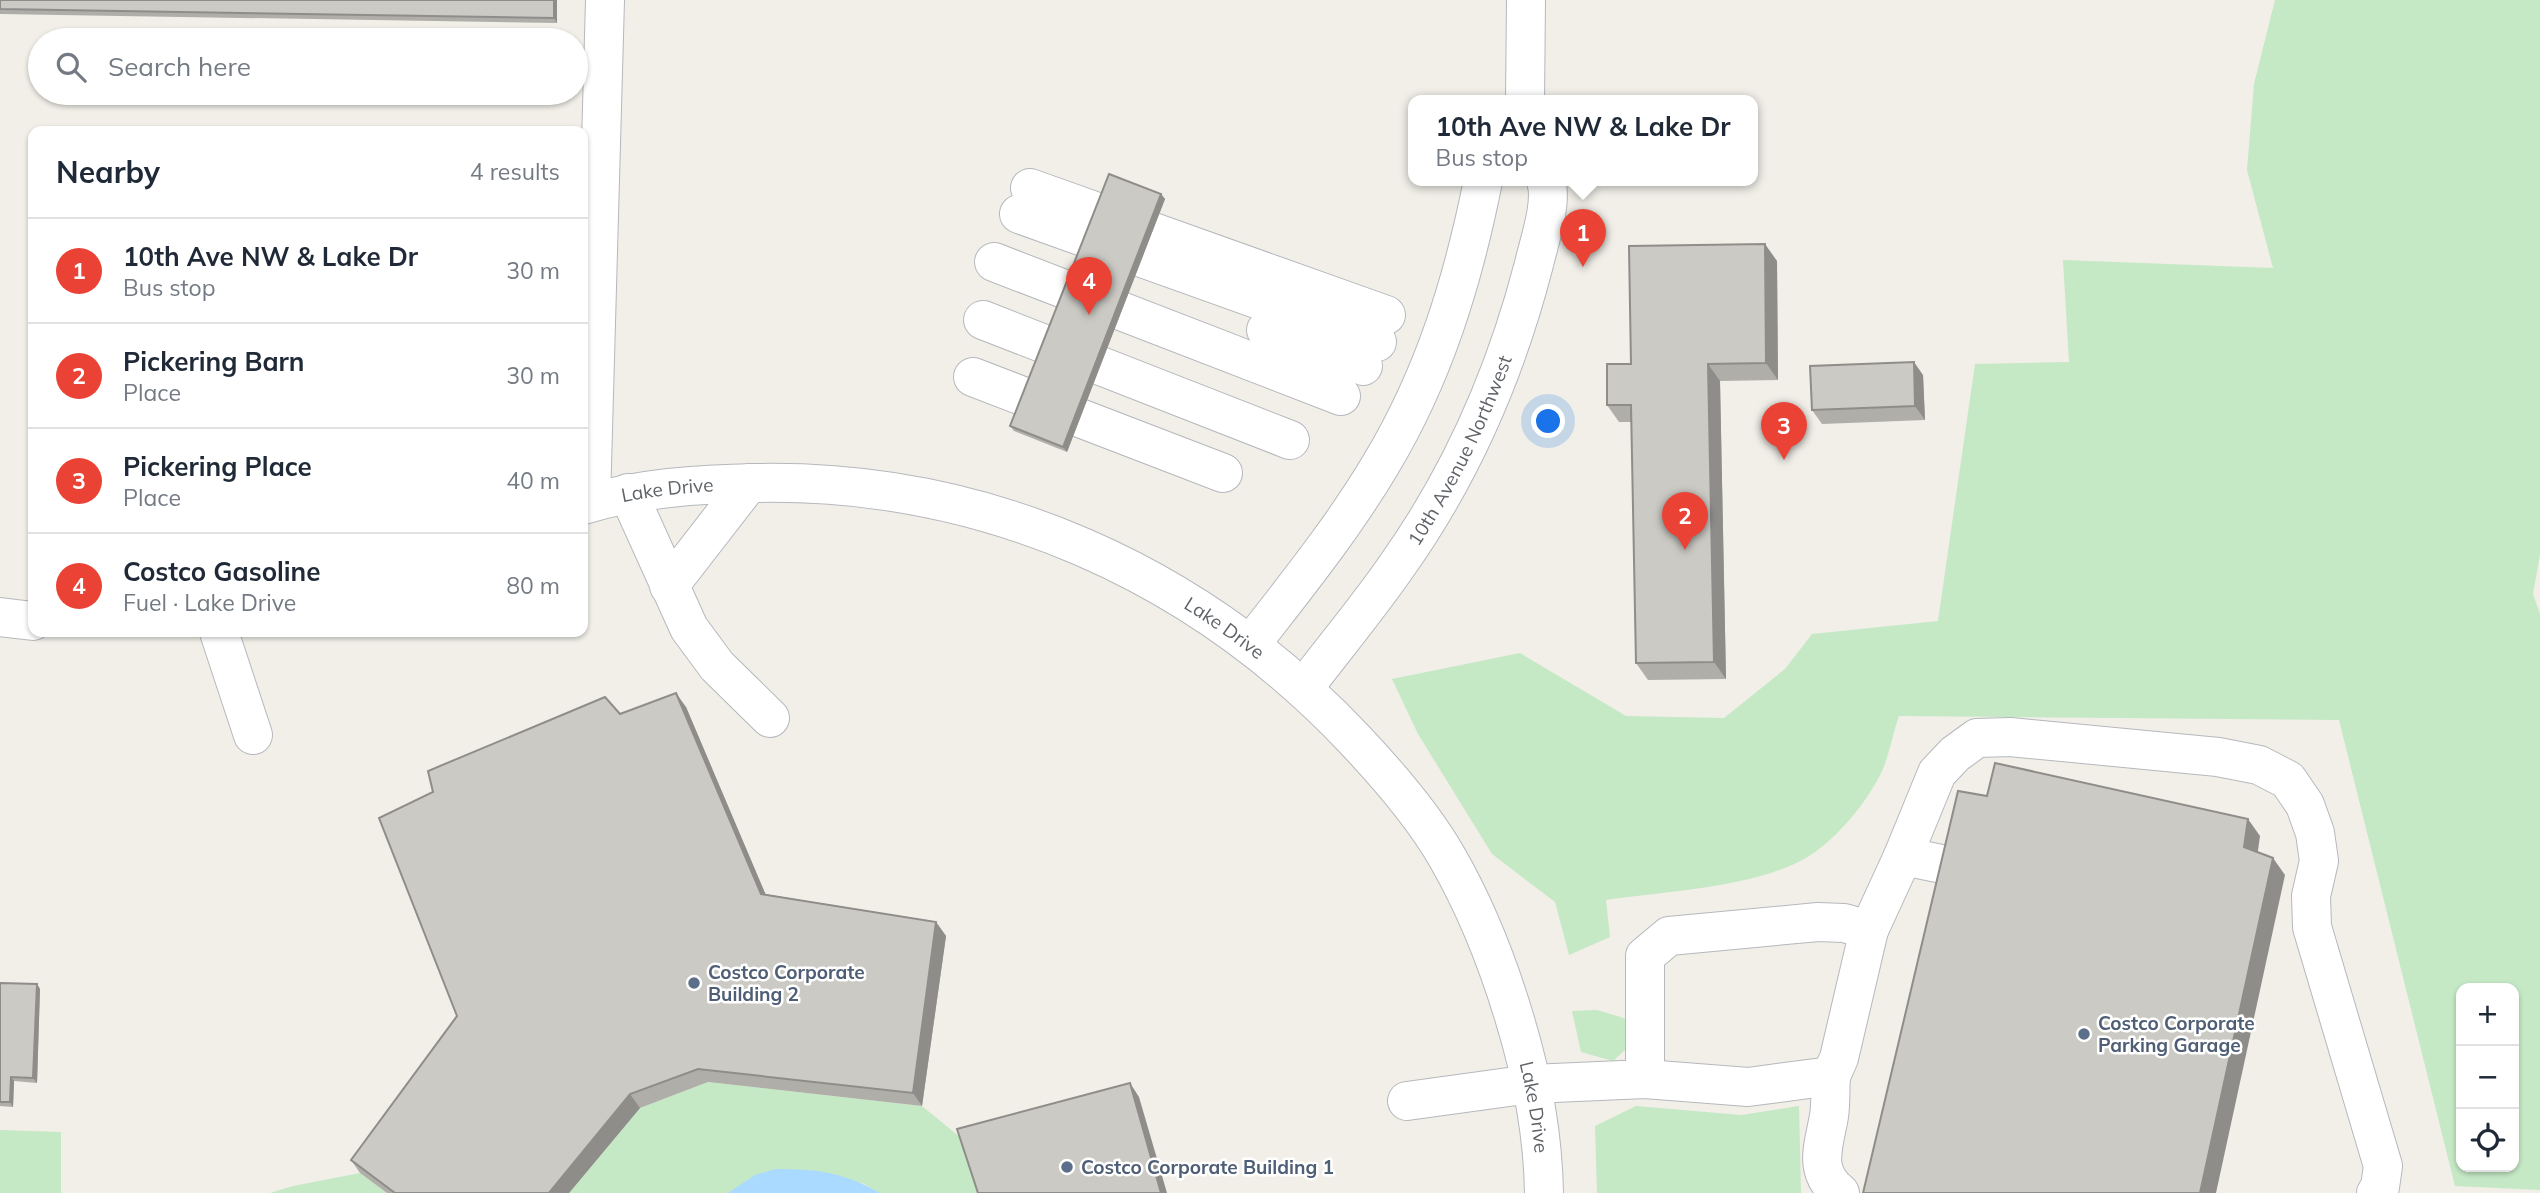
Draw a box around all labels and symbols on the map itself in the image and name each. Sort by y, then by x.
pin: 1 [1560,209,1606,267]
pin: 4 [1066,257,1112,315]
street label: 10th Avenue Northwest [1402,352,1517,550]
pin: 3 [1761,402,1807,460]
your location [1531,404,1565,438]
street label: Lake Drive [619,472,714,507]
pin: 2 [1662,492,1708,550]
street label: Lake Drive [1180,591,1270,664]
place label: Costco Corporate Building 2 [708,960,865,1006]
marker: Costco Corporate Building 2 [686,975,702,991]
place label: Costco Corporate Parking Garage [2098,1011,2255,1057]
marker: Costco Corporate Parking Garage [2076,1026,2092,1042]
street label: Lake Drive [1515,1059,1554,1154]
place label: Costco Corporate Building 1 [1081,1155,1334,1179]
marker: Costco Corporate Building 1 [1059,1159,1075,1175]

